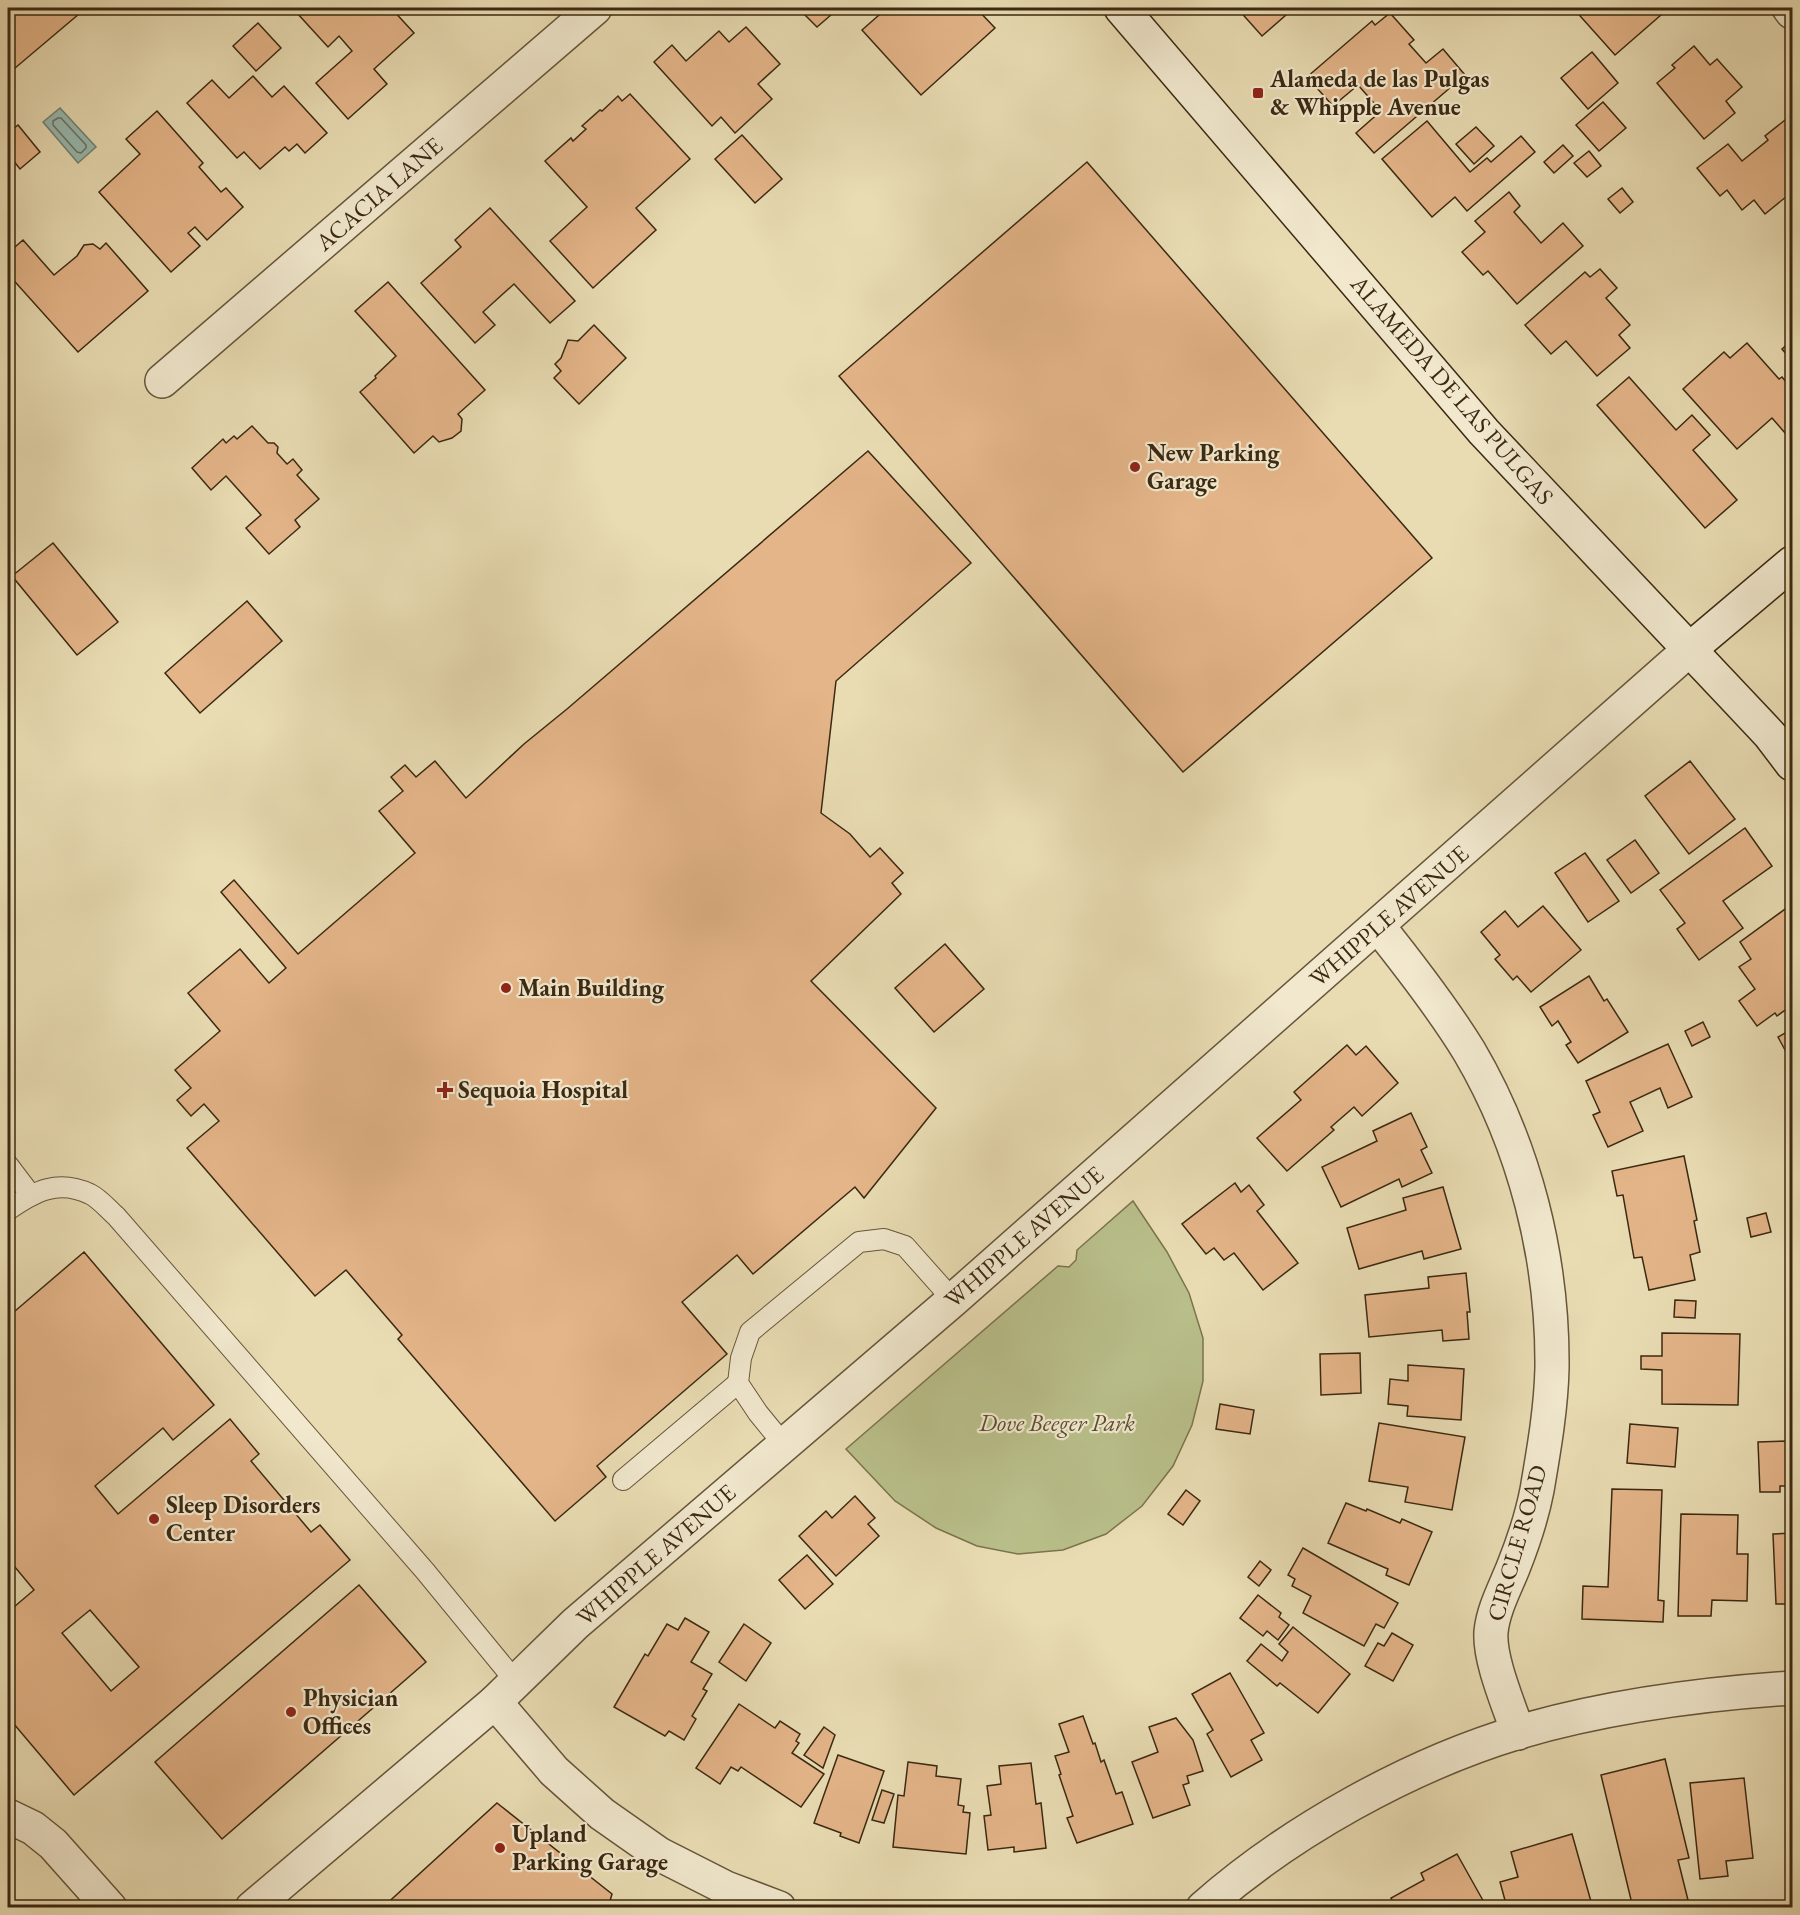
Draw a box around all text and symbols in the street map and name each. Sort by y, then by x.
place label: Alameda de las Pulgas & Whipple Avenue [1269,63,1489,122]
marker: Alameda de las Pulgas & Whipple Avenue [1251,86,1265,100]
street label: ACACIA LANE [308,130,449,258]
street label: ALAMEDA DE LAS PULGAS [1343,268,1561,511]
place label: New Parking Garage [1147,437,1280,497]
marker: New Parking Garage [1128,460,1142,474]
street label: WHIPPLE AVENUE [1302,838,1475,993]
place label: Main Building [518,972,665,1004]
marker: Main Building [499,981,513,995]
place label: Sequoia Hospital [458,1074,628,1106]
marker: Sequoia Hospital [436,1081,454,1099]
street label: WHIPPLE AVENUE [937,1159,1110,1314]
park label: Dove Beeger Park [978,1407,1135,1438]
street label: CIRCLE ROAD [1479,1461,1554,1625]
street label: WHIPPLE AVENUE [569,1477,742,1632]
place label: Sleep Disorders Center [166,1489,320,1548]
marker: Sleep Disorders Center [147,1512,161,1526]
place label: Physician Offices [303,1682,399,1741]
marker: Physician Offices [284,1705,298,1719]
place label: Upland Parking Garage [512,1818,668,1878]
marker: Upland Parking Garage [493,1841,507,1855]

